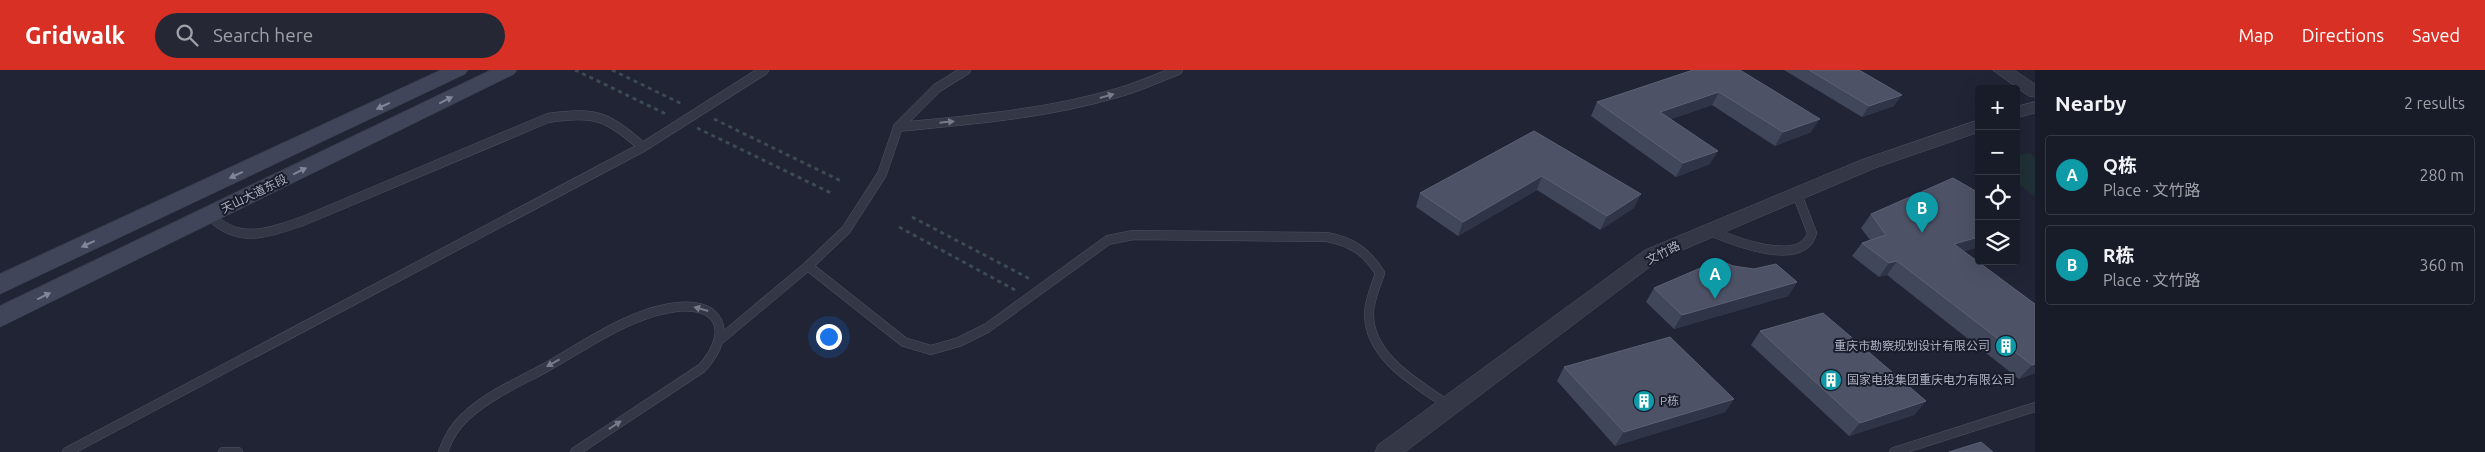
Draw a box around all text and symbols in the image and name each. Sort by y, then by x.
search box [155,13,505,58]
icon: search [173,21,201,49]
text: Gridwalk [25,22,125,49]
text: Search here [213,24,313,46]
text: Map [2238,25,2274,45]
text: Directions [2302,25,2384,45]
text: Saved [2412,25,2460,45]
map controls [1975,85,2020,265]
button: + [1975,85,2020,130]
one-way arrow [1099,91,1114,99]
text: Nearby [2055,91,2126,115]
text: 2 results [2404,94,2465,112]
one-way arrow [439,96,453,104]
one-way arrow [376,102,390,110]
one-way arrow [939,118,955,126]
button: − [1975,130,2020,175]
text: Q栋 [2103,154,2137,176]
text: A [2066,166,2078,184]
text: 280 m [2419,166,2464,184]
one-way arrow [293,167,307,175]
one-way arrow [228,170,243,179]
street label: 天山大道东段 [219,172,289,215]
button: locate [1975,175,2020,220]
text: Place · 文竹路 [2103,181,2201,199]
pin: B [1906,192,1938,233]
button: layers [1975,220,2020,265]
street label: 文竹路 [1644,239,1682,267]
one-way arrow [81,240,96,248]
text: R栋 [2103,244,2134,266]
text: B [2067,256,2077,274]
text: 360 m [2419,256,2464,274]
pin: A [1699,258,1731,299]
text: Place · 文竹路 [2103,271,2201,289]
one-way arrow [37,292,51,300]
one-way arrow [694,304,709,312]
your location [816,324,842,350]
building icon: 重庆市勘察规划设计有限公司 [1994,334,2018,358]
place label: 重庆市勘察规划设计有限公司 [1834,339,1990,352]
one-way arrow [546,359,559,368]
building icon: 国家电投集团重庆电力有限公司 [1819,368,1843,392]
place label: 国家电投集团重庆电力有限公司 [1847,373,2015,386]
building icon: P栋 [1632,389,1656,413]
place label: P栋 [1660,394,1679,407]
one-way arrow [609,420,622,430]

